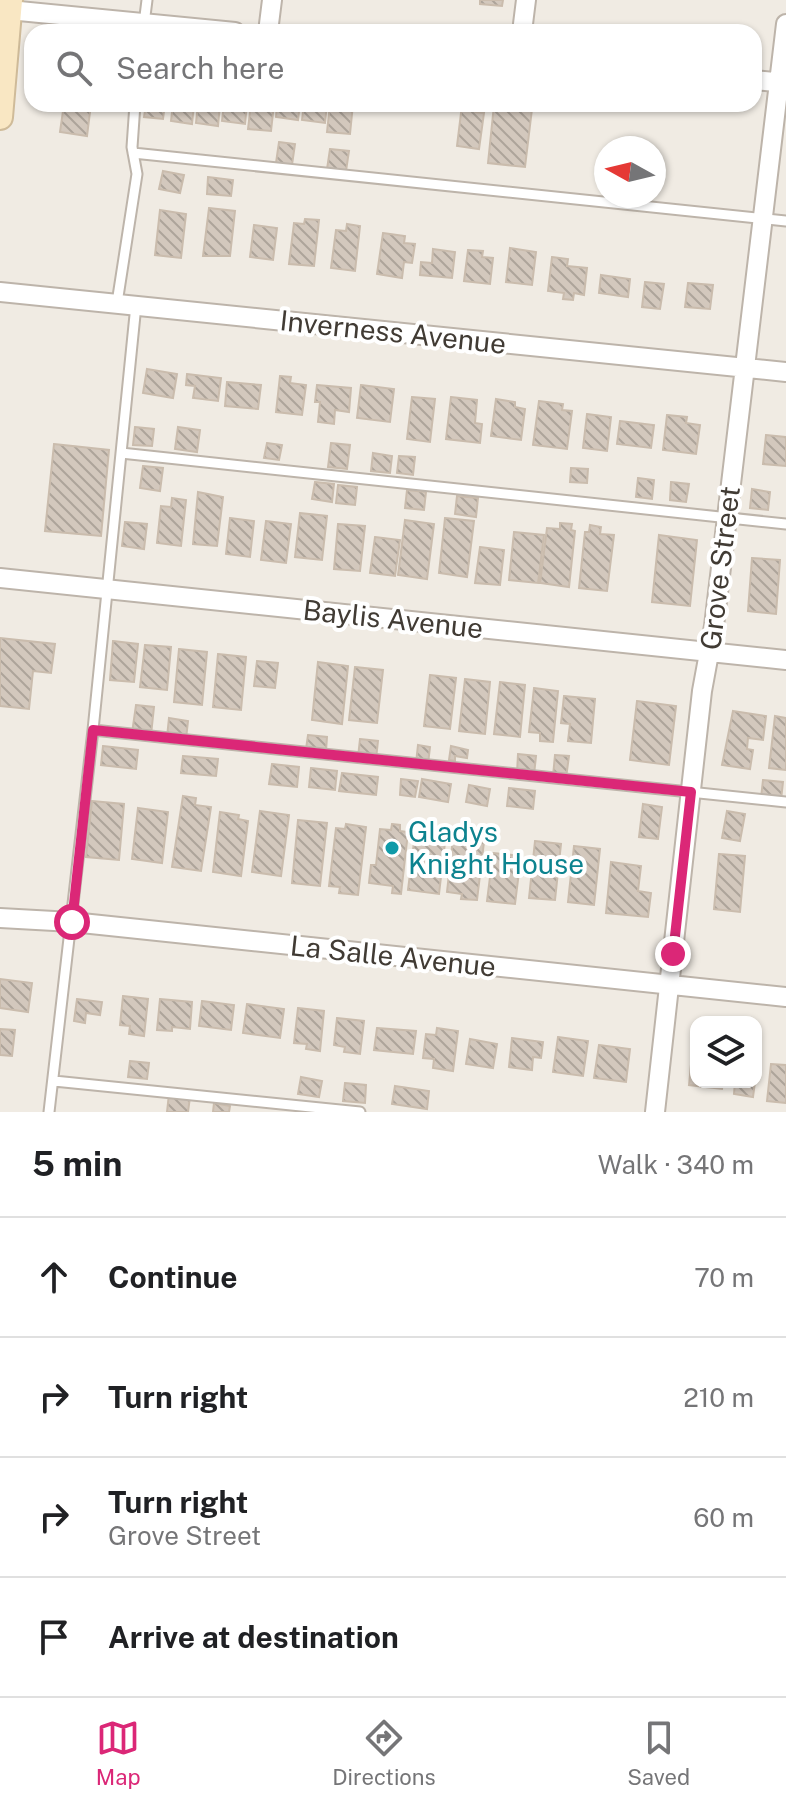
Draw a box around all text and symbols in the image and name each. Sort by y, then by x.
search box [24,24,762,112]
icon: search [52,46,96,90]
text: Search here [116,50,284,86]
north arrow [594,136,666,208]
street label: Inverness Avenue [278,303,508,360]
street label: Grove Street [693,484,746,652]
street label: Baylis Avenue [301,593,485,644]
place label: Gladys Knight House [408,815,584,880]
marker: Gladys Knight House [383,839,401,857]
route start [54,904,90,940]
street label: La Salle Avenue [289,928,498,983]
route end [655,936,691,972]
map controls [690,1016,762,1088]
button: layers [690,1016,762,1088]
text: 5 min [32,1144,122,1184]
text: Walk · 340 m [598,1149,754,1180]
icon: ahead [32,1255,76,1299]
text: Continue [108,1259,238,1295]
text: 70 m [694,1262,754,1293]
icon: right [32,1375,76,1419]
text: Turn right [108,1379,248,1415]
text: 210 m [683,1382,754,1413]
text: Turn right [108,1484,248,1520]
icon: right [32,1495,76,1539]
text: 60 m [693,1502,754,1533]
text: Grove Street [108,1520,261,1551]
icon: arrive [32,1615,76,1659]
text: Arrive at destination [108,1619,399,1655]
tab: Map [96,1716,141,1790]
tab: Directions [332,1716,436,1790]
tab: Saved [627,1716,690,1790]

